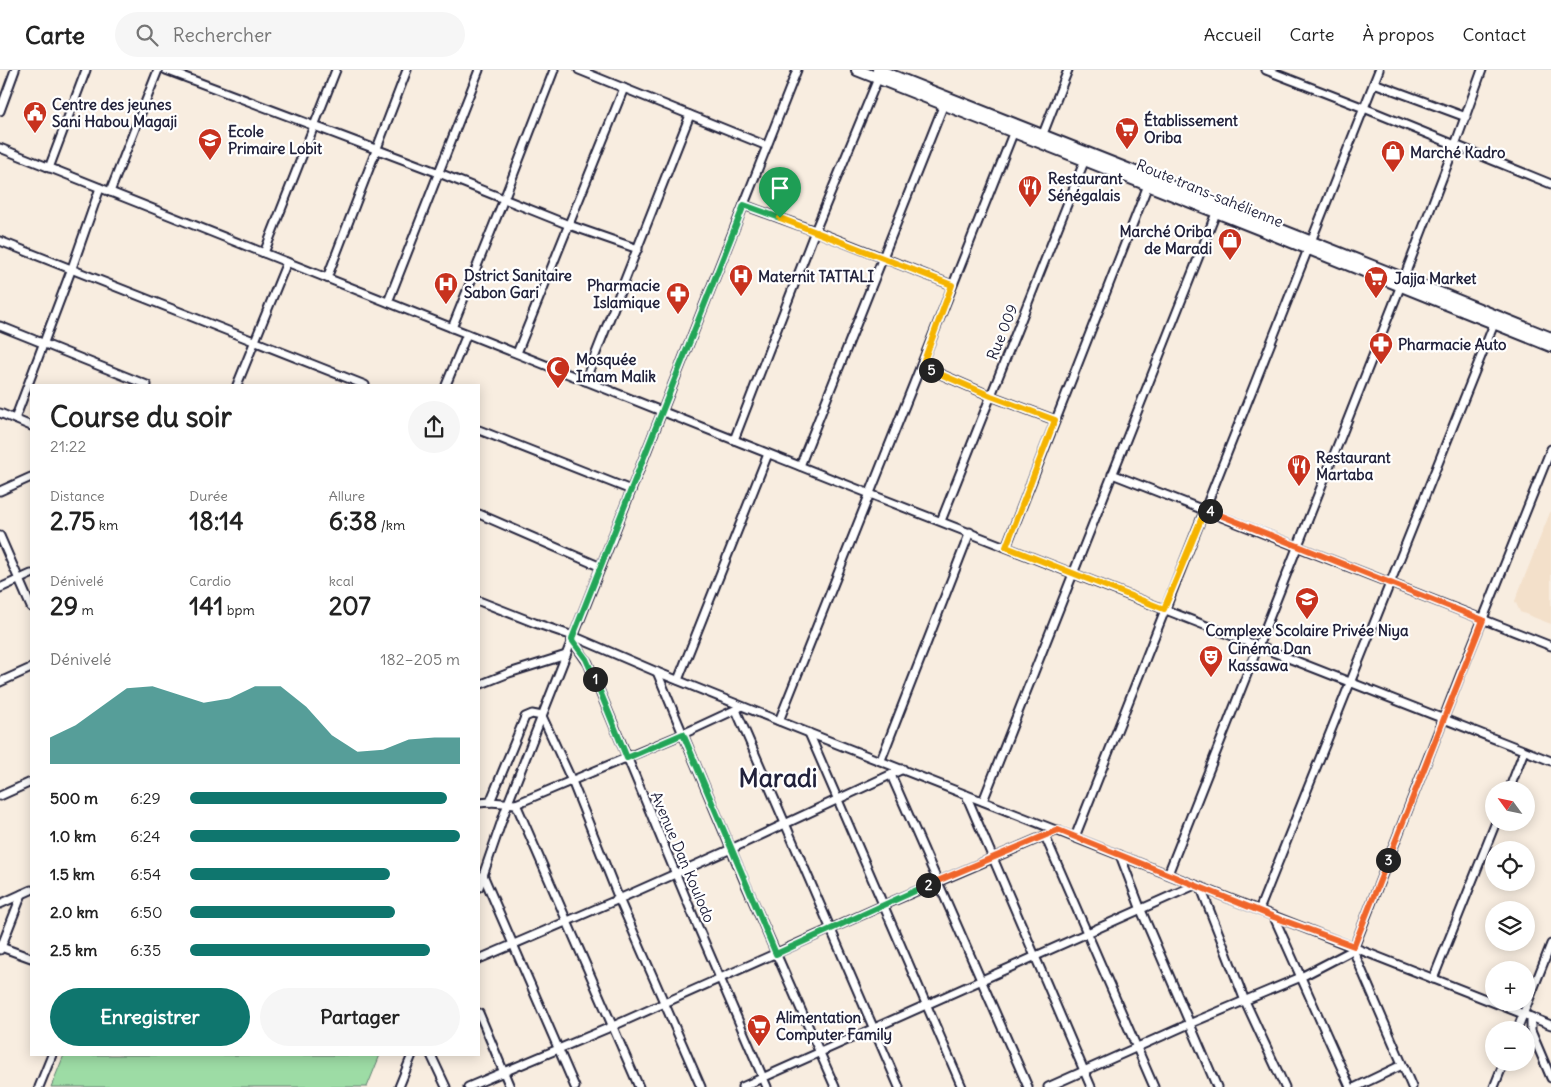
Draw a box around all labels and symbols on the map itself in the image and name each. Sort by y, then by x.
place label: Centre des jeunes Sani Habou Magaji [52,95,177,132]
public building icon: Centre des jeunes Sani Habou Magaji [22,100,48,134]
place label: Établissement Oriba [1144,110,1239,147]
supermarket icon: Établissement Oriba [1114,116,1140,150]
place label: Ecole Primaire Lobit [228,122,323,158]
school or university icon: Ecole Primaire Lobit [197,127,223,161]
shop icon: Marché Kadro [1380,139,1406,173]
place label: Marché Kadro [1410,143,1506,162]
street label: Route trans-sahélienne [1134,155,1286,231]
pin [759,167,801,218]
place label: Restaurant Sénégalais [1048,169,1124,206]
restaurant icon: Restaurant Sénégalais [1017,174,1043,208]
place label: Marché Oriba de Maradi [1120,222,1212,258]
shop icon: Marché Oriba de Maradi [1217,227,1243,261]
hospital icon: Maternit TATTALI [728,263,754,297]
supermarket icon: Jajja Market [1363,265,1389,299]
place label: Dstrict Sanitaire Sabon Gari [464,266,572,302]
place label: Maternit TATTALI [758,267,874,286]
place label: Jajja Market [1394,269,1477,288]
hospital icon: Dstrict Sanitaire Sabon Gari [433,271,459,305]
place label: Pharmacie Islamique [587,276,660,313]
pharmacy icon: Pharmacie Islamique [665,281,691,315]
street label: Rue 009 [982,301,1022,363]
pharmacy icon: Pharmacie Auto [1368,331,1394,365]
place label: Pharmacie Auto [1398,335,1507,354]
place label: Mosquée Imam Malik [576,350,656,386]
mosque icon: Mosquée Imam Malik [545,355,571,389]
pin: 5 [918,358,944,382]
place label: Restaurant Martaba [1316,448,1392,484]
restaurant icon: Restaurant Martaba [1286,453,1312,487]
pin: 4 [1198,498,1222,524]
school or university icon: Complexe Scolaire Privée Niya [1294,586,1320,620]
place label: Complexe Scolaire Privée Niya [1205,621,1409,641]
place label: Cinéma Dan Kassawa [1228,639,1311,675]
theatre icon: Cinéma Dan Kassawa [1198,644,1224,678]
pin: 1 [582,666,608,692]
district label: Maradi [739,762,817,794]
north arrow [1485,781,1535,831]
street label: Avenue Dan Koulodo [647,789,719,925]
pin: 3 [1376,848,1400,872]
pin: 2 [916,872,940,898]
place label: Alimentation Computer Family [776,1008,892,1045]
supermarket icon: Alimentation Computer Family [746,1013,772,1047]

